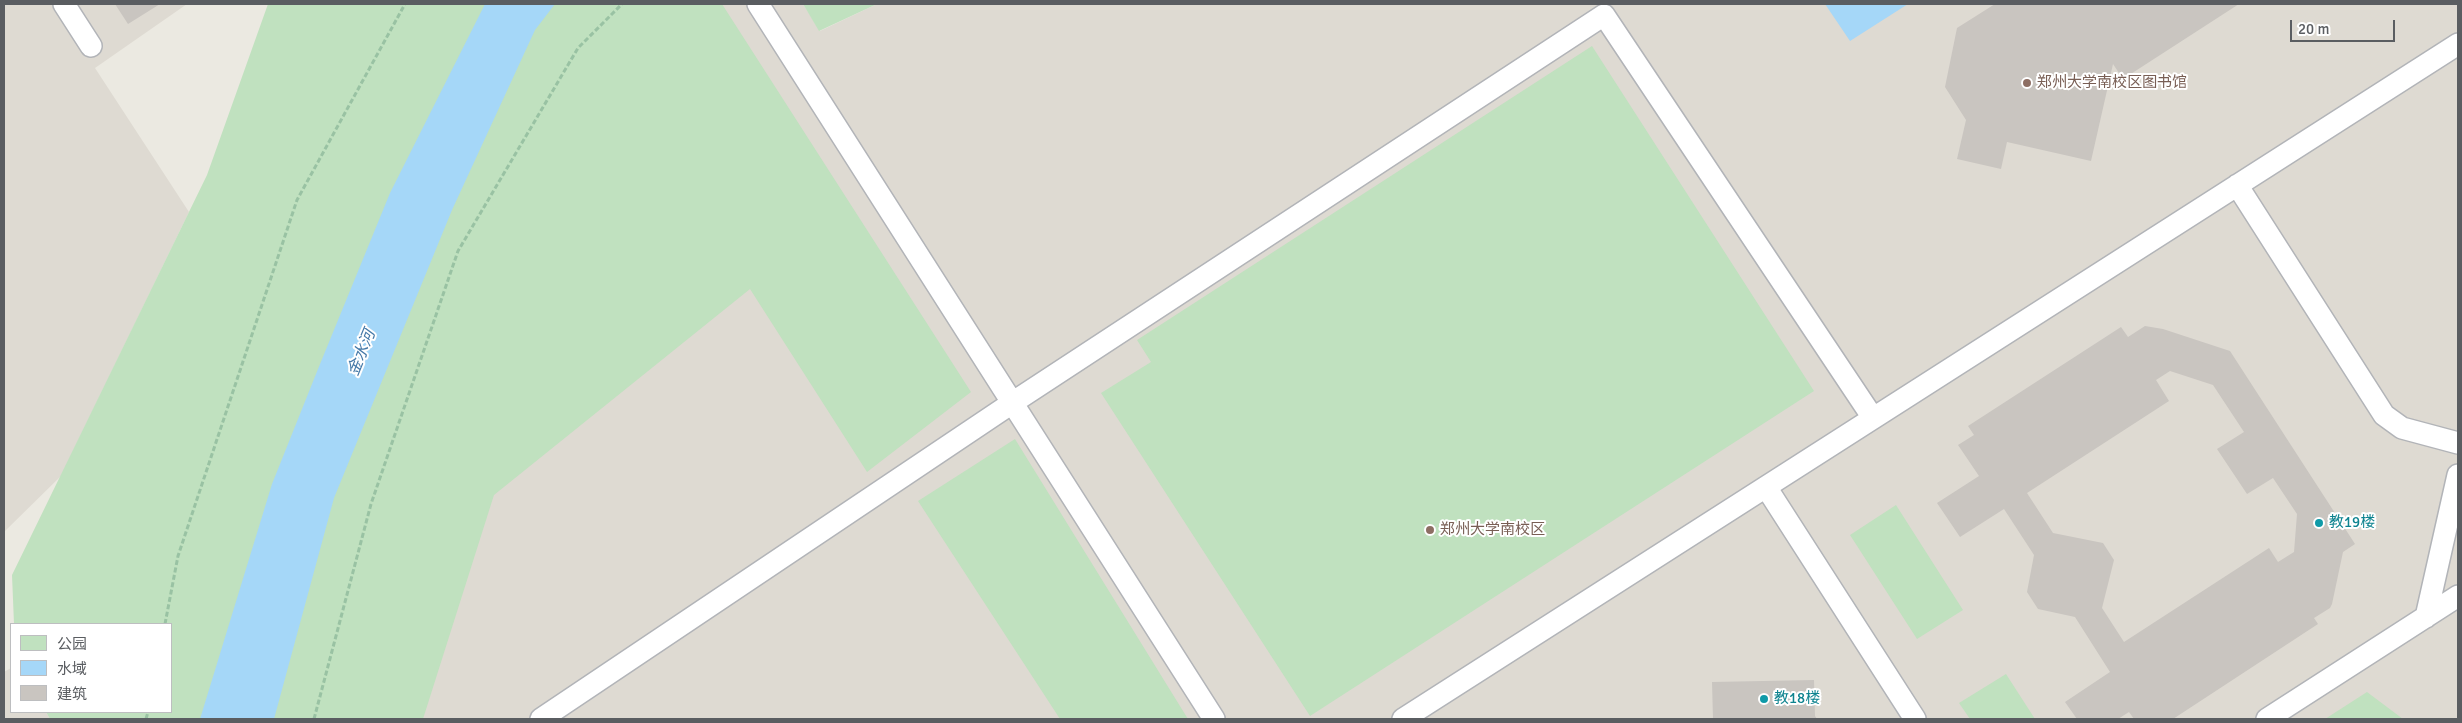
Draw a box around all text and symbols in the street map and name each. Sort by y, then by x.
scale bar [2292,10,2397,42]
text: 20 m [2298,20,2329,38]
place label: 郑州大学南校区图书馆 [2037,74,2187,92]
marker: 郑州大学南校区图书馆 [2021,77,2033,89]
water label: 金水河 [344,327,380,379]
place label: 教19楼 [2329,514,2375,532]
marker: 教19楼 [2313,517,2325,529]
place label: 郑州大学南校区 [1440,521,1545,539]
marker: 郑州大学南校区 [1424,524,1436,536]
legend [10,623,172,713]
text: 公园 [57,635,87,653]
text: 水域 [57,660,87,678]
text: 建筑 [57,685,87,703]
place label: 教18楼 [1774,690,1820,708]
marker: 教18楼 [1758,693,1770,705]

